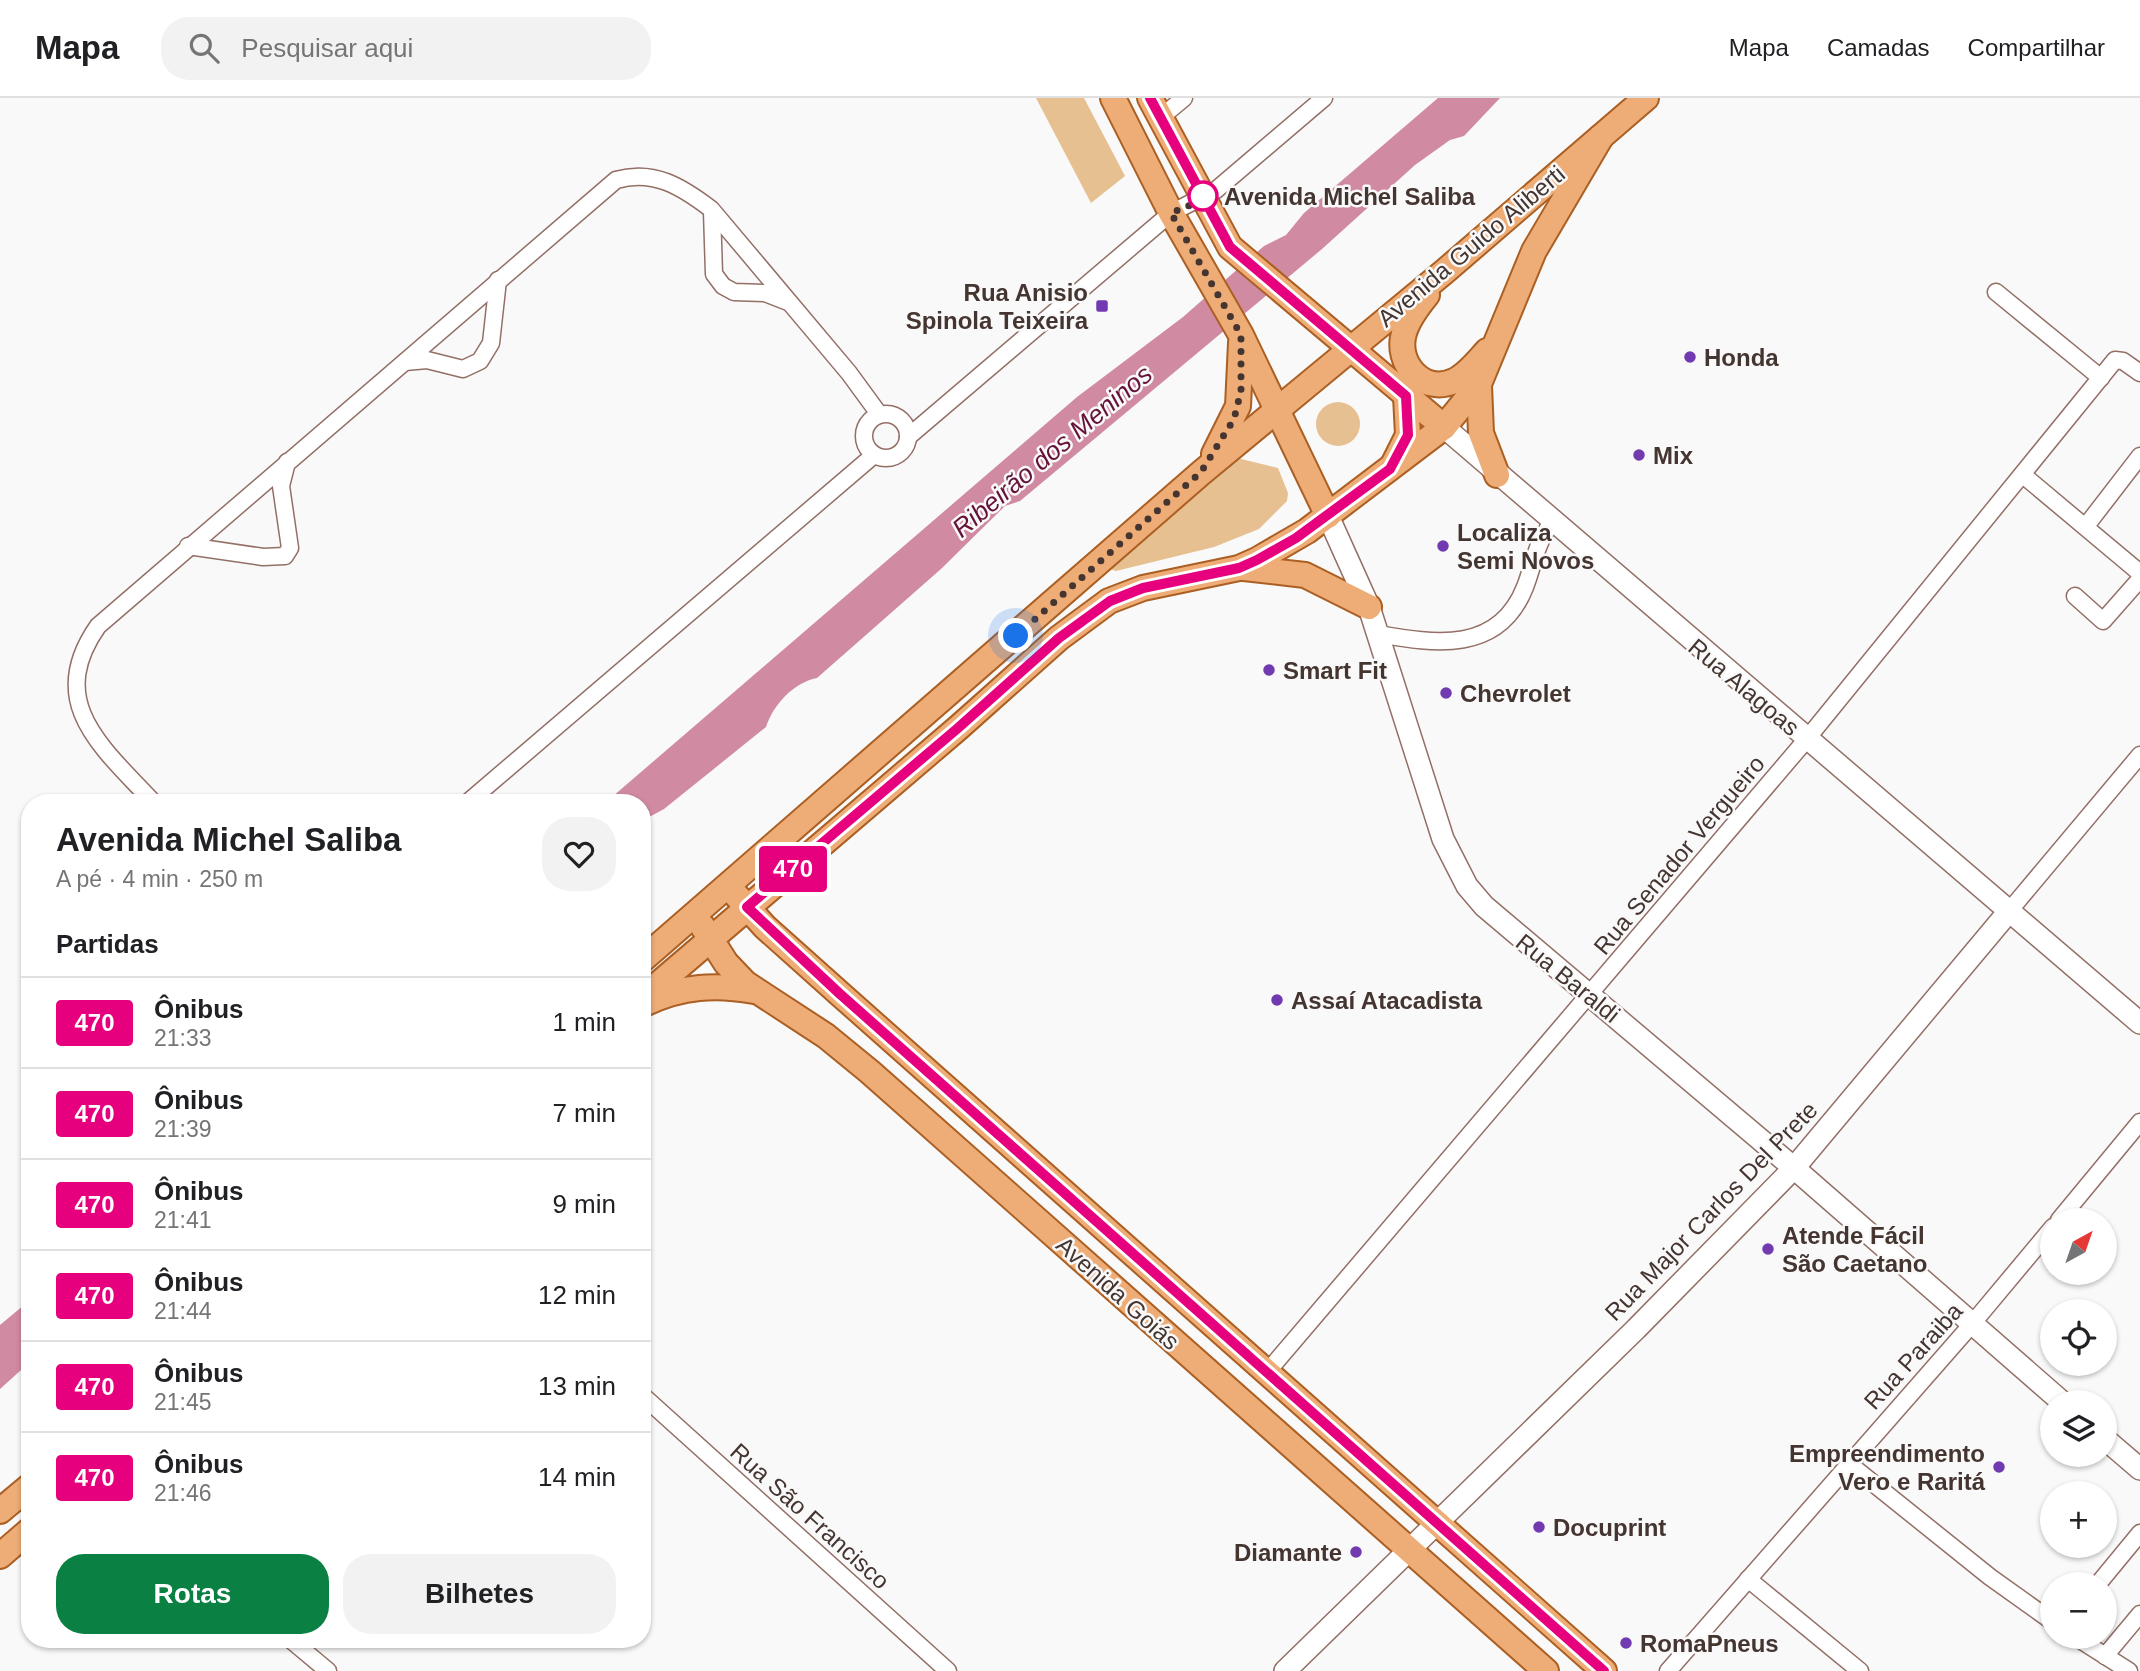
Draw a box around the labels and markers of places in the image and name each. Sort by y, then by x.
marker: Avenida Michel Saliba [1188,181,1218,211]
place label: Avenida Michel Saliba [1224,183,1476,210]
place label: Rua Anisio Spinola Teixeira [906,279,1089,334]
marker: Rua Anisio Spinola Teixeira [1094,298,1110,314]
place label: Honda [1704,344,1779,371]
marker: Honda [1682,349,1698,365]
place label: Mix [1653,442,1694,469]
marker: Mix [1631,447,1647,463]
place label: Localiza Semi Novos [1457,519,1594,574]
marker: Localiza Semi Novos [1435,538,1451,554]
place label: Smart Fit [1283,657,1387,684]
marker: Smart Fit [1261,662,1277,678]
place label: Chevrolet [1460,680,1571,707]
marker: Chevrolet [1438,685,1454,701]
place label: Assaí Atacadista [1291,987,1483,1014]
marker: Assaí Atacadista [1269,992,1285,1008]
place label: Atende Fácil São Caetano [1782,1222,1927,1277]
marker: Atende Fácil São Caetano [1760,1241,1776,1257]
place label: Empreendimento Vero e Raritá [1789,1440,1986,1495]
marker: Empreendimento Vero e Raritá [1991,1459,2007,1475]
place label: Docuprint [1553,1514,1666,1541]
marker: Docuprint [1531,1519,1547,1535]
place label: Diamante [1234,1539,1342,1566]
marker: Diamante [1348,1544,1364,1560]
place label: RomaPneus [1640,1630,1779,1657]
marker: RomaPneus [1618,1635,1634,1651]

